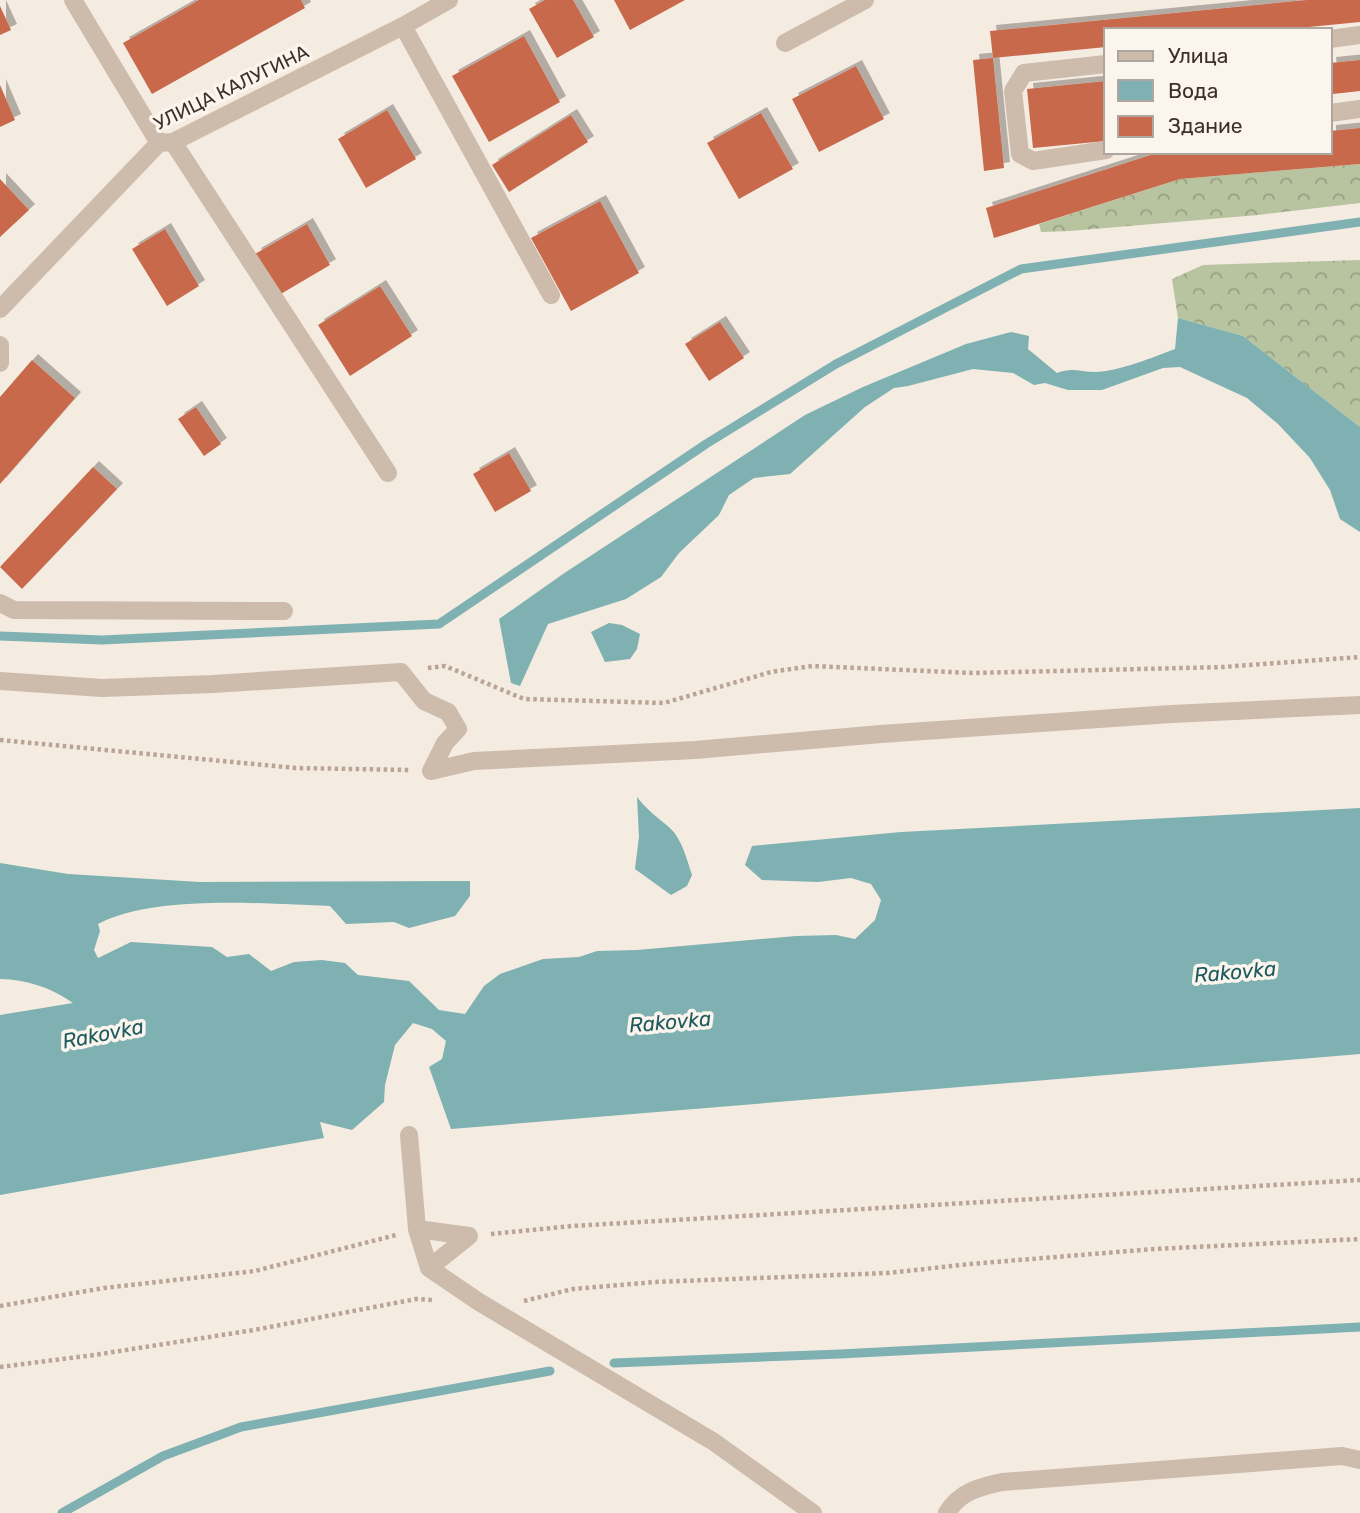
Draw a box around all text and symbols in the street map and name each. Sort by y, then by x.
legend [1104,28,1332,154]
street label: УЛИЦА КАЛУГИНА [150,40,313,135]
text: Улица [1168,43,1228,68]
text: Вода [1168,78,1218,103]
text: Здание [1168,113,1243,138]
water label: Rakovka [1193,955,1277,988]
water label: Rakovka [628,1005,712,1038]
water label: Rakovka [60,1013,146,1054]

